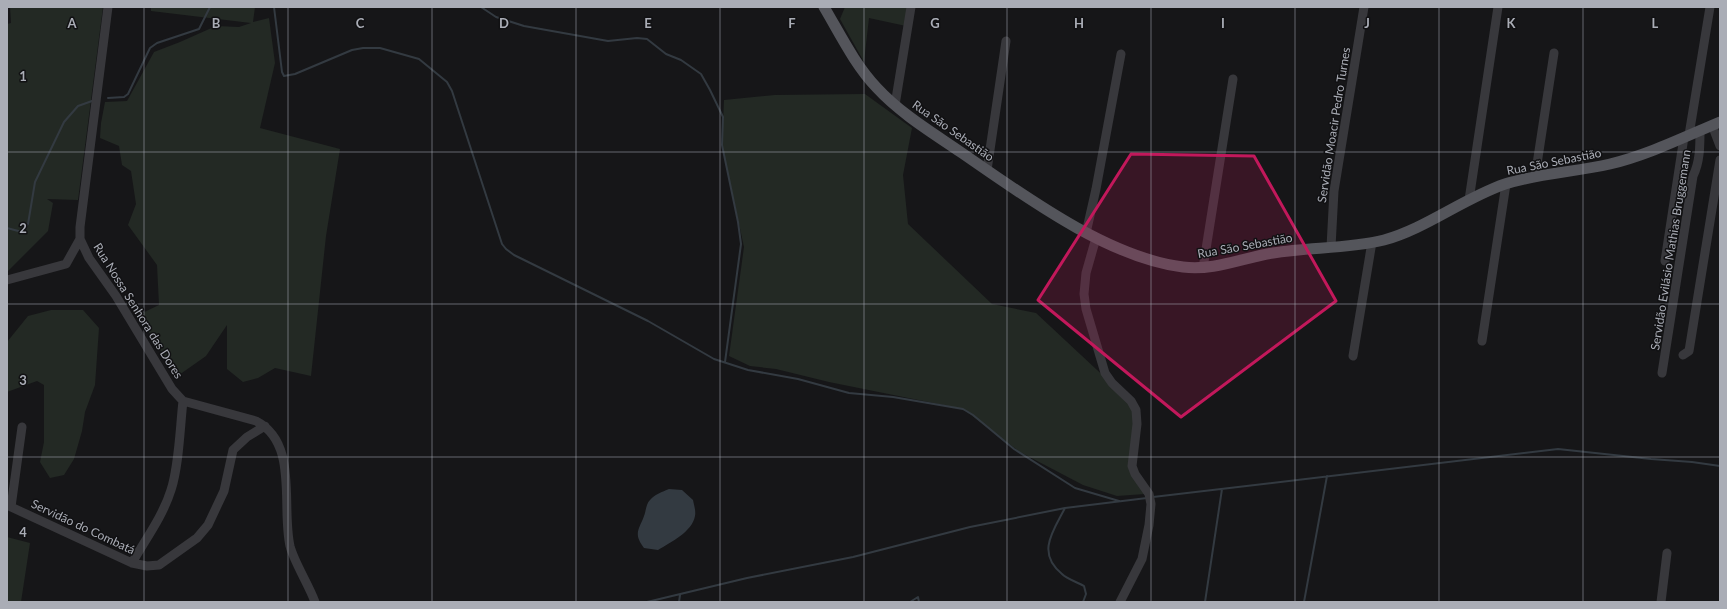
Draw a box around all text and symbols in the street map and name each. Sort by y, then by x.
text: A [66,15,77,31]
text: B [212,15,221,31]
text: C [356,15,365,31]
text: D [499,15,509,31]
text: E [644,15,652,31]
text: F [788,15,796,31]
text: G [930,15,940,31]
text: H [1074,15,1084,31]
text: I [1221,15,1225,31]
text: J [1364,15,1370,31]
text: K [1507,15,1517,31]
text: L [1652,15,1659,31]
street label: Servidão Moacir Pedro Turnes [1314,46,1353,204]
text: 1 [19,68,27,84]
street label: Rua São Sebastião [910,97,997,164]
street label: Rua São Sebastião [1505,145,1603,178]
street label: Servidão Evilásio Mathias Bruggemann [1647,149,1694,351]
text: 2 [19,220,27,236]
street label: Rua São Sebastião [1196,230,1294,261]
street label: Rua Nossa Senhora das Dores [90,240,186,381]
text: 3 [19,372,27,388]
street label: Servidão do Combatá [29,496,138,557]
text: 4 [19,524,27,540]

